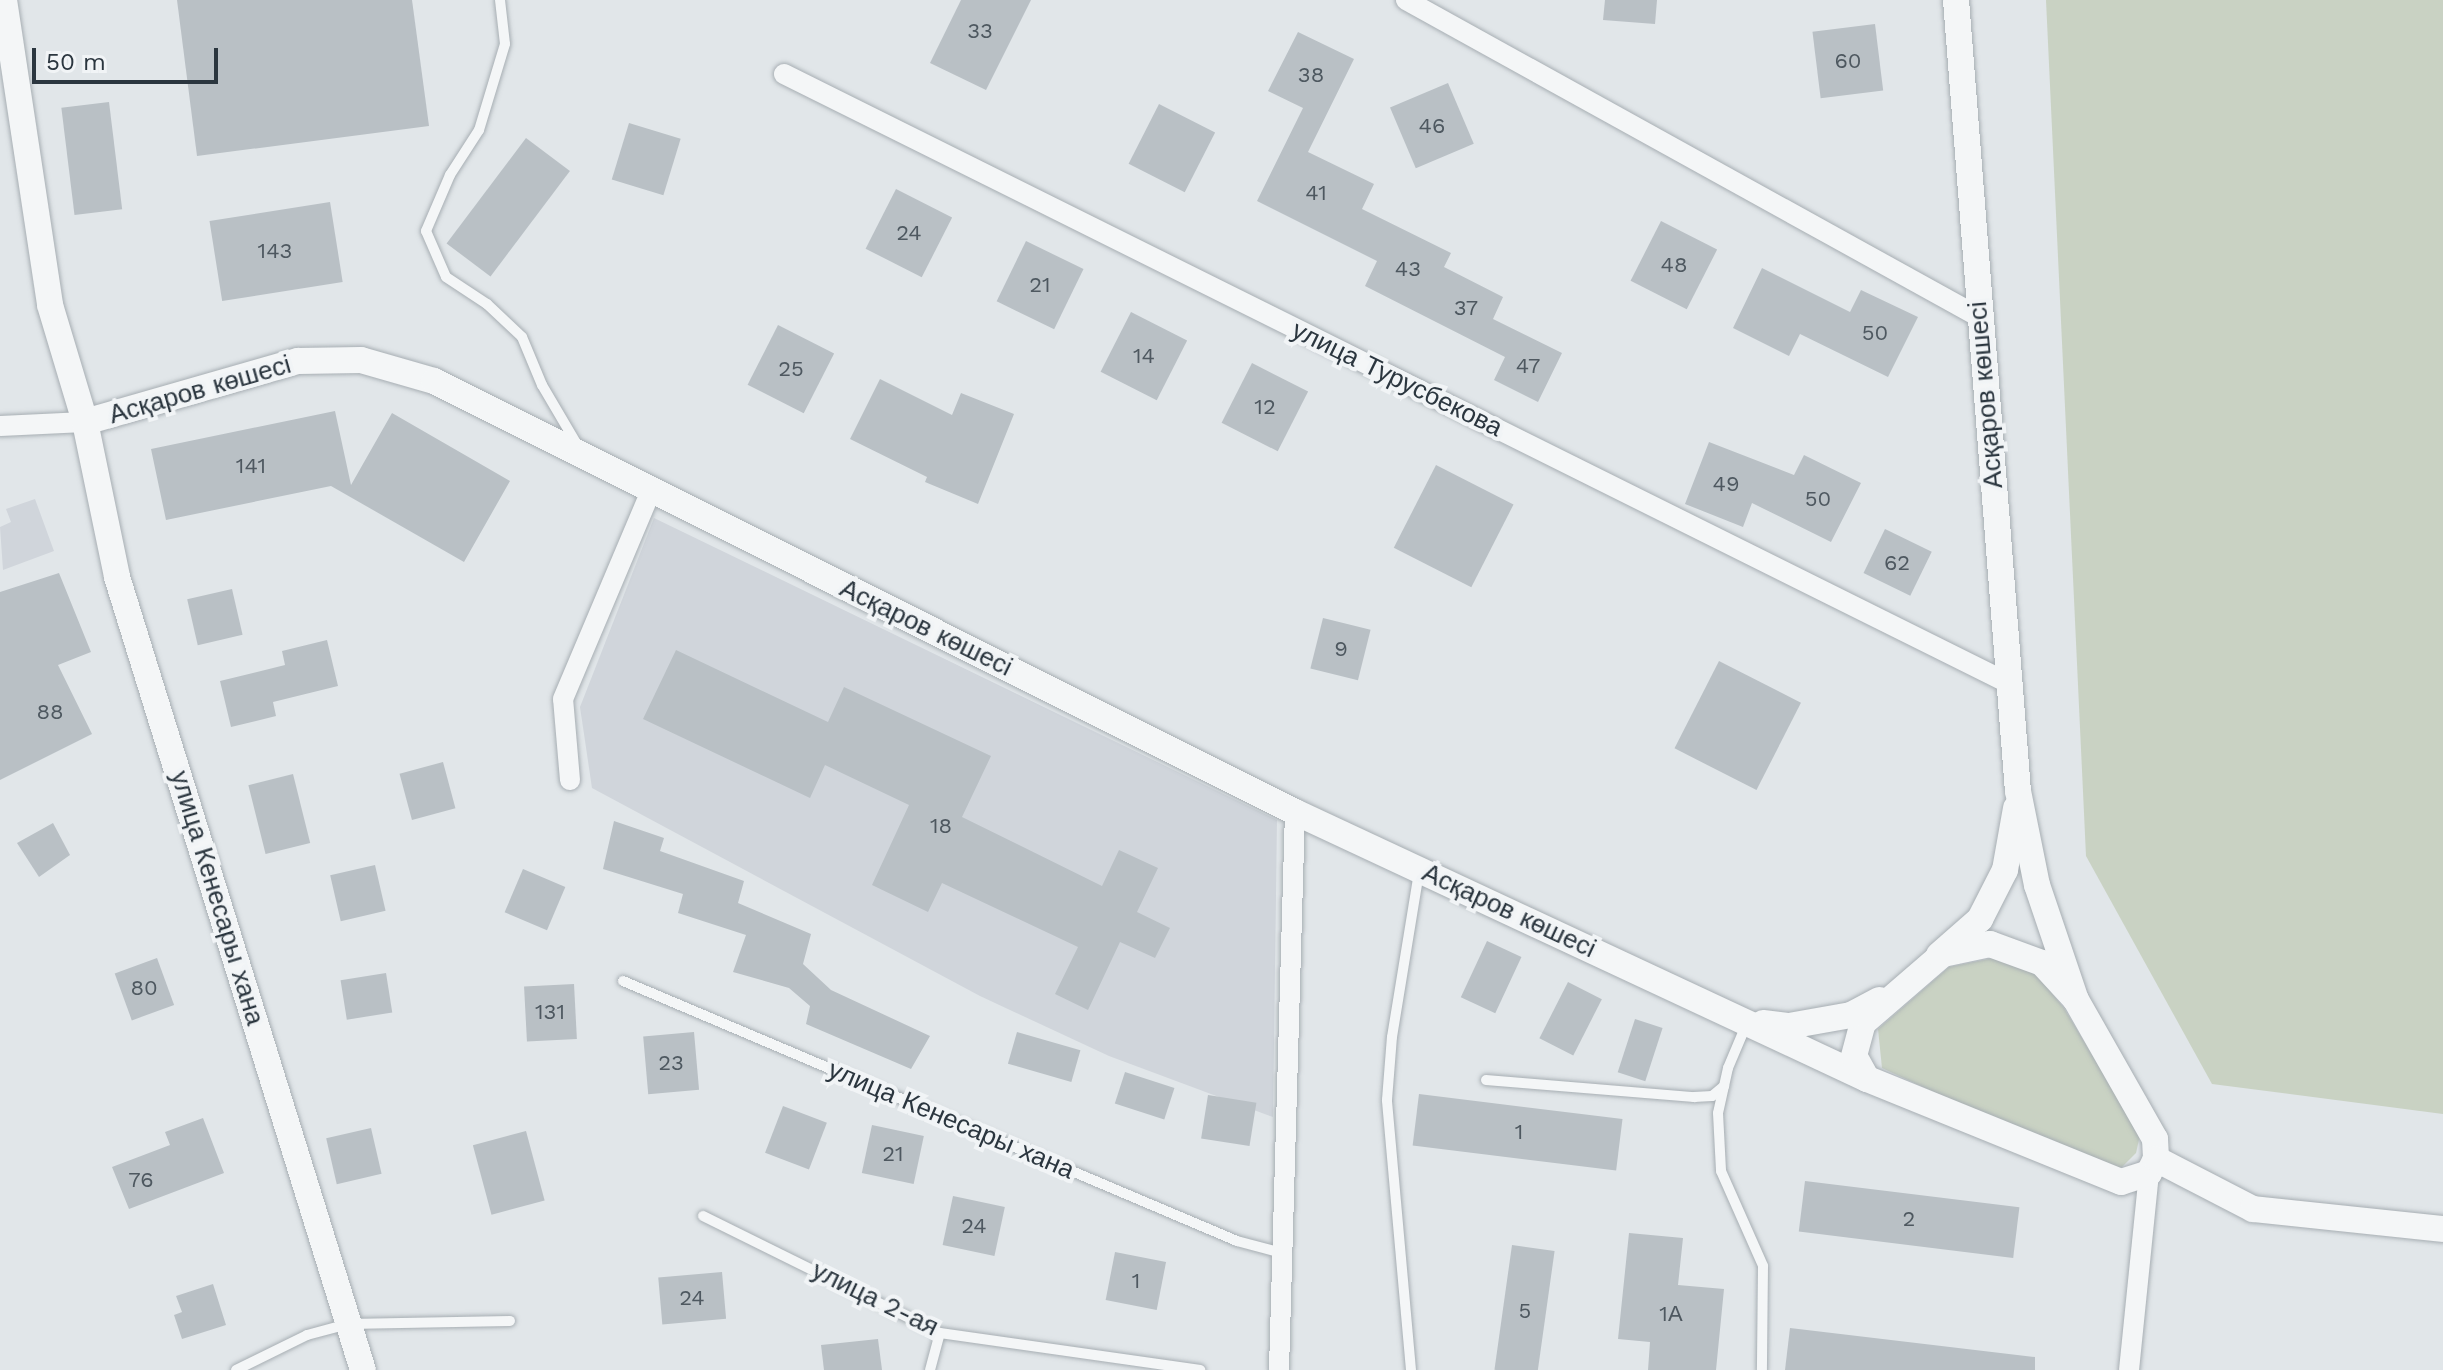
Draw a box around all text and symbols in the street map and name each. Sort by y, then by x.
house number: 33 [967,18,993,44]
scale bar [36,32,222,82]
text: 50 m [46,48,106,76]
house number: 60 [1834,48,1862,74]
house number: 38 [1298,62,1324,88]
house number: 46 [1419,113,1445,139]
house number: 41 [1305,180,1327,206]
house number: 24 [896,220,922,246]
house number: 143 [258,238,292,264]
house number: 48 [1661,252,1687,278]
house number: 43 [1395,256,1421,282]
house number: 21 [1029,272,1051,298]
house number: 37 [1454,295,1478,321]
street label: Асқаров көшесі [1962,300,2010,490]
street label: улица Турусбекова [1287,314,1507,444]
house number: 50 [1862,320,1888,346]
house number: 14 [1133,343,1155,369]
street label: Асқаров көшесі [105,349,295,431]
house number: 47 [1516,353,1540,379]
house number: 25 [778,356,804,382]
house number: 12 [1254,394,1276,420]
house number: 141 [236,453,266,479]
house number: 49 [1712,471,1740,497]
house number: 50 [1805,486,1831,512]
house number: 62 [1884,550,1910,576]
street label: Асқаров көшесі [835,573,1017,683]
house number: 9 [1334,636,1348,662]
house number: 88 [36,699,64,725]
street label: улица Кенесары хана [163,767,271,1029]
house number: 18 [930,813,952,839]
street label: Асқаров көшесі [1417,857,1601,965]
house number: 80 [130,975,158,1001]
house number: 131 [535,999,565,1025]
house number: 23 [658,1050,684,1076]
street label: улица Кенесары хана [823,1054,1079,1186]
house number: 1 [1515,1119,1523,1145]
house number: 21 [882,1141,904,1167]
house number: 76 [128,1167,154,1193]
house number: 2 [1903,1206,1915,1232]
house number: 24 [961,1213,987,1239]
street label: улица 2-ая [807,1255,943,1343]
house number: 1 [1132,1268,1140,1294]
house number: 24 [679,1285,705,1311]
house number: 5 [1519,1298,1531,1324]
house number: 1А [1659,1301,1683,1327]

